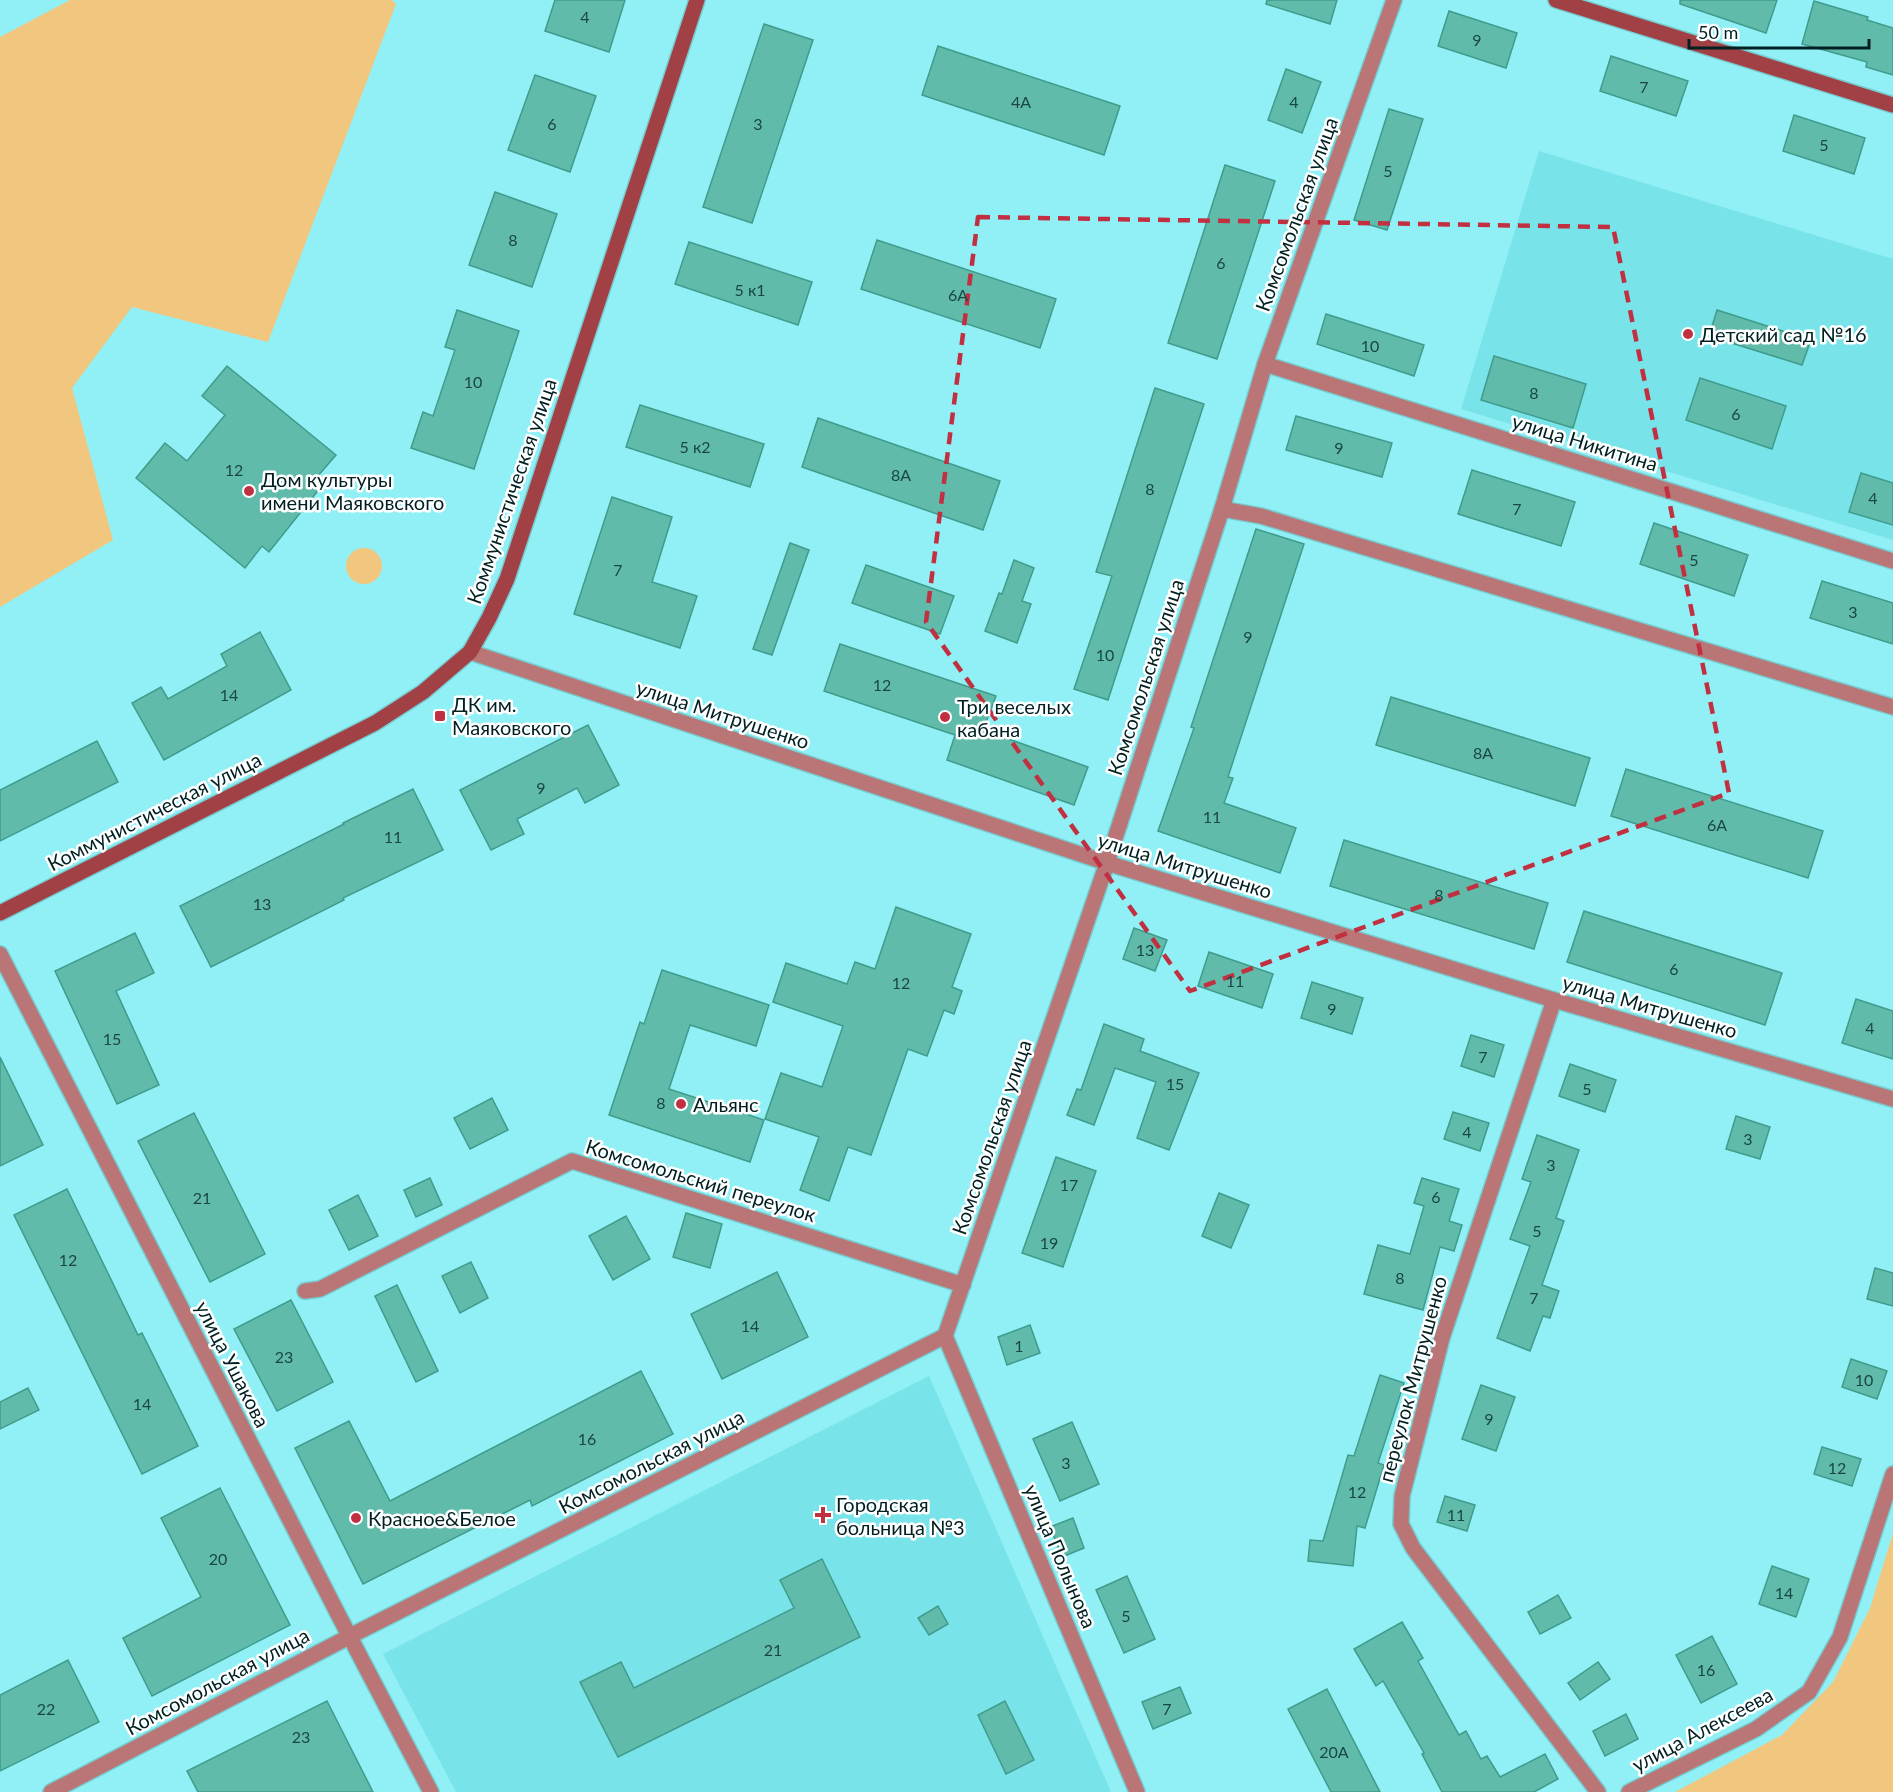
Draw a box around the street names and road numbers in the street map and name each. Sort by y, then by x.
street label: Комсомольская улица [1250,114,1342,314]
street label: Коммунистическая улица [461,375,561,607]
street label: улица Никитина [1509,408,1661,476]
street label: Комсомольская улица [1102,576,1188,778]
street label: улица Митрушенко [633,675,813,753]
street label: Коммунистическая улица [43,747,265,875]
street label: улица Митрушенко [1095,827,1275,903]
street label: улица Митрушенко [1560,970,1740,1042]
street label: Комсомольская улица [946,1036,1036,1238]
street label: Комсомольский переулок [583,1134,820,1227]
street label: переулок Митрушенко [1373,1273,1451,1485]
street label: улица Ушакова [191,1297,275,1431]
street label: Комсомольская улица [554,1404,748,1518]
street label: улица Полынова [1020,1481,1102,1631]
street label: Комсомольская улица [121,1622,313,1740]
street label: улица Алексеева [1627,1682,1777,1776]

